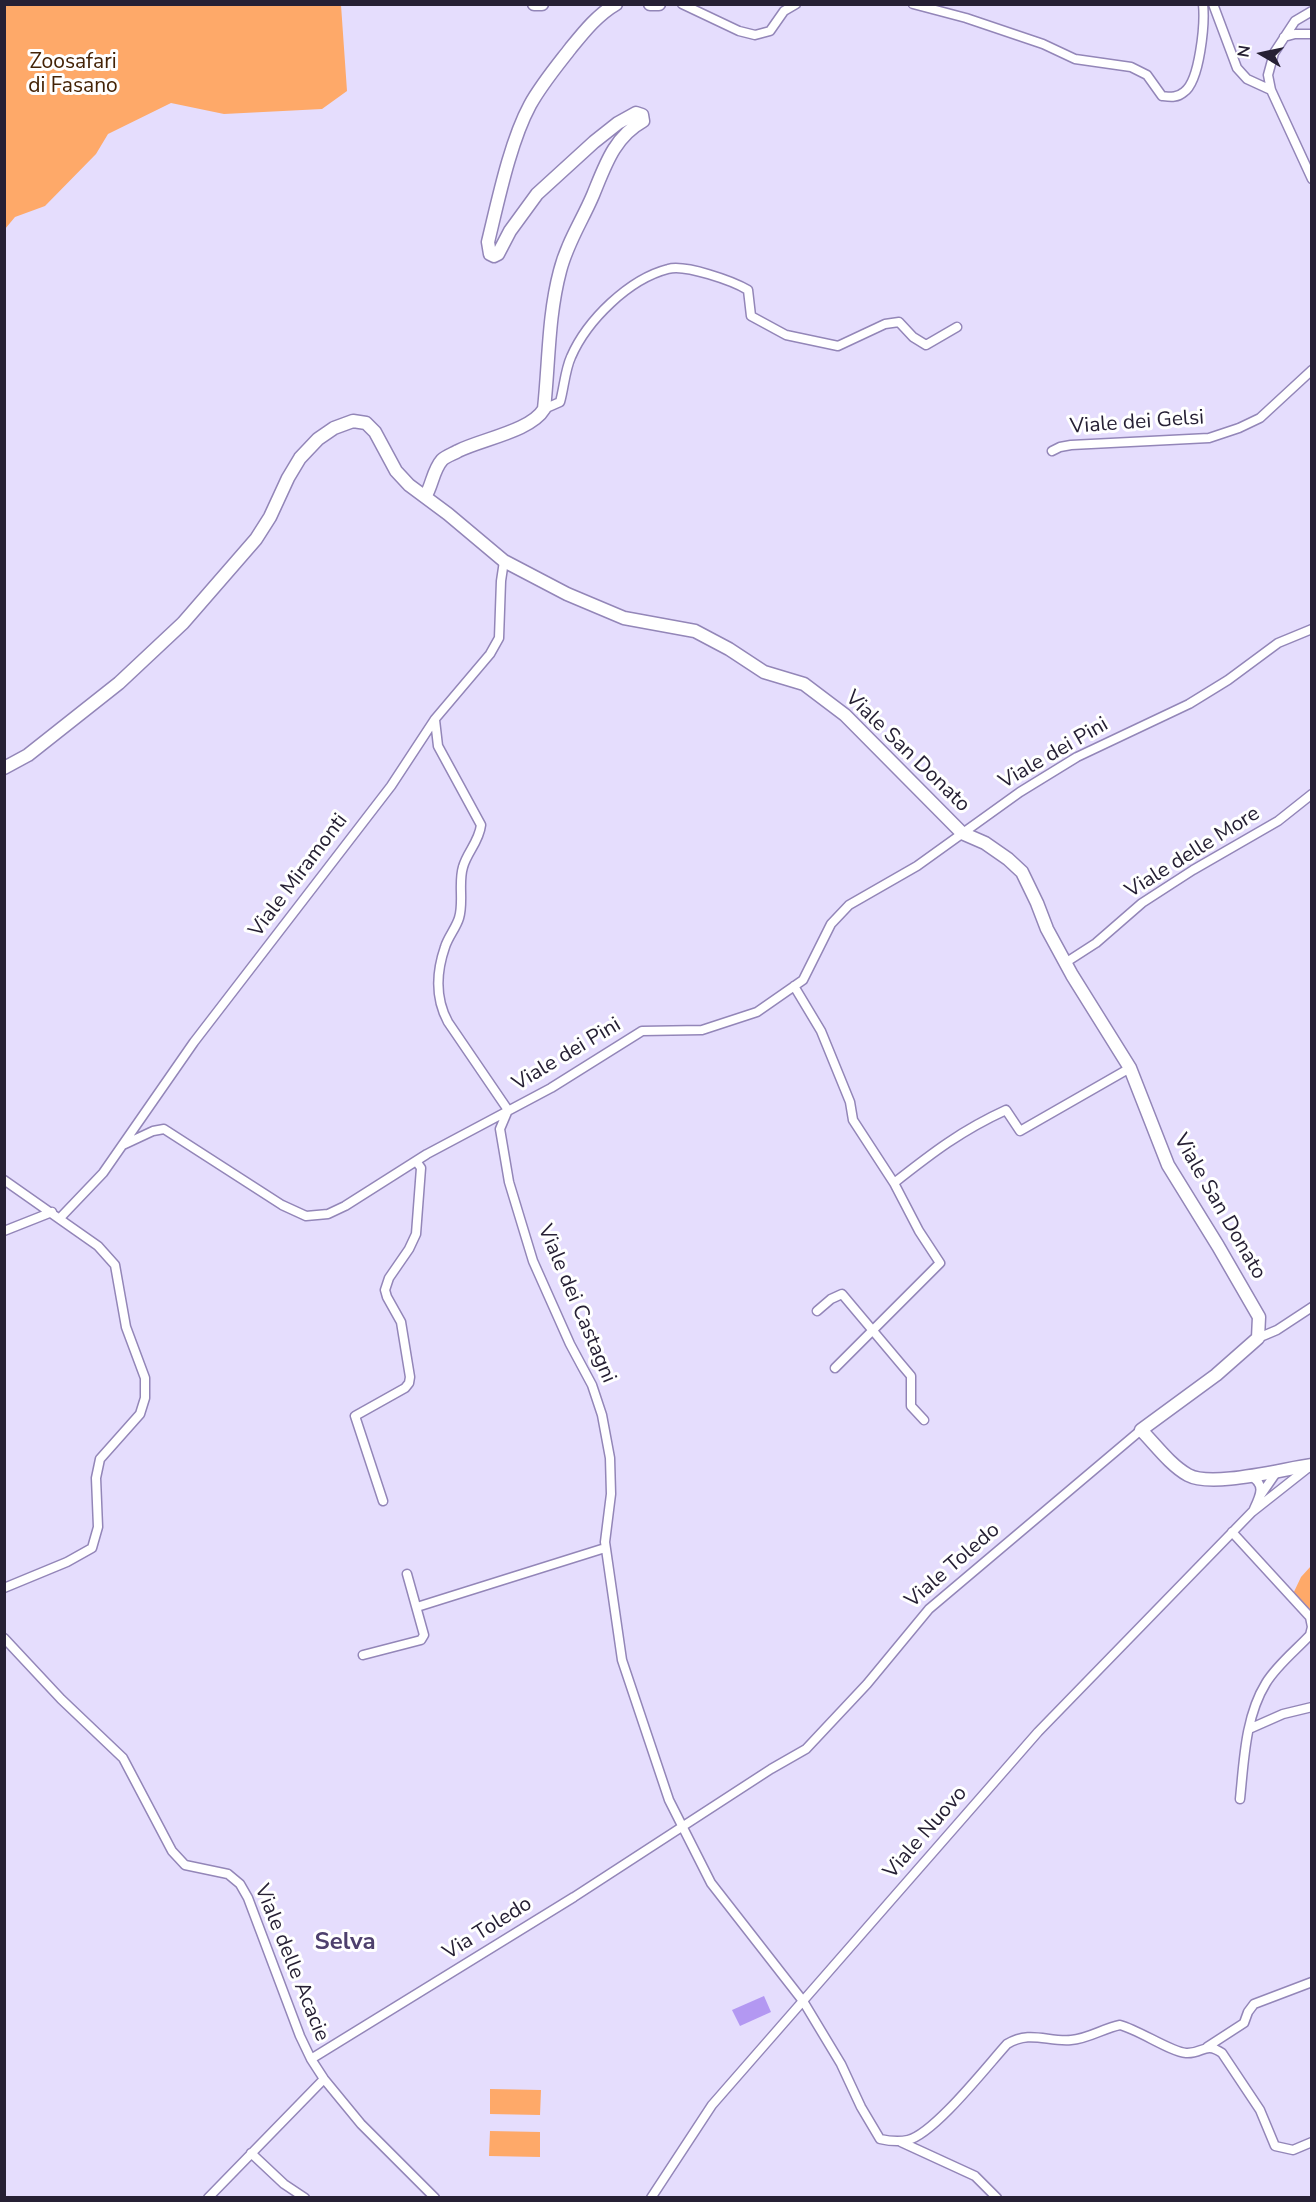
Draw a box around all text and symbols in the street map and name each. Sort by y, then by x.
north arrow [1232,24,1292,84]
text: N [1232,44,1256,59]
park label: Zoosafari di Fasano [28,50,118,100]
street label: Viale dei Gelsi [1069,406,1205,440]
street label: Viale San Donato [839,686,975,818]
street label: Viale dei Pini [995,713,1113,795]
street label: Viale delle More [1121,802,1265,904]
street label: Viale Miramonti [244,809,354,943]
street label: Viale dei Pini [508,1013,626,1097]
street label: Viale San Donato [1167,1130,1271,1284]
street label: Viale dei Castagni [531,1221,621,1387]
street label: Viale Toledo [901,1518,1005,1614]
street label: Viale Nuovo [879,1782,973,1884]
street label: Viale delle Acacie [248,1881,334,2045]
street label: Via Toledo [439,1892,537,1966]
district label: Selva [314,1929,376,1957]

